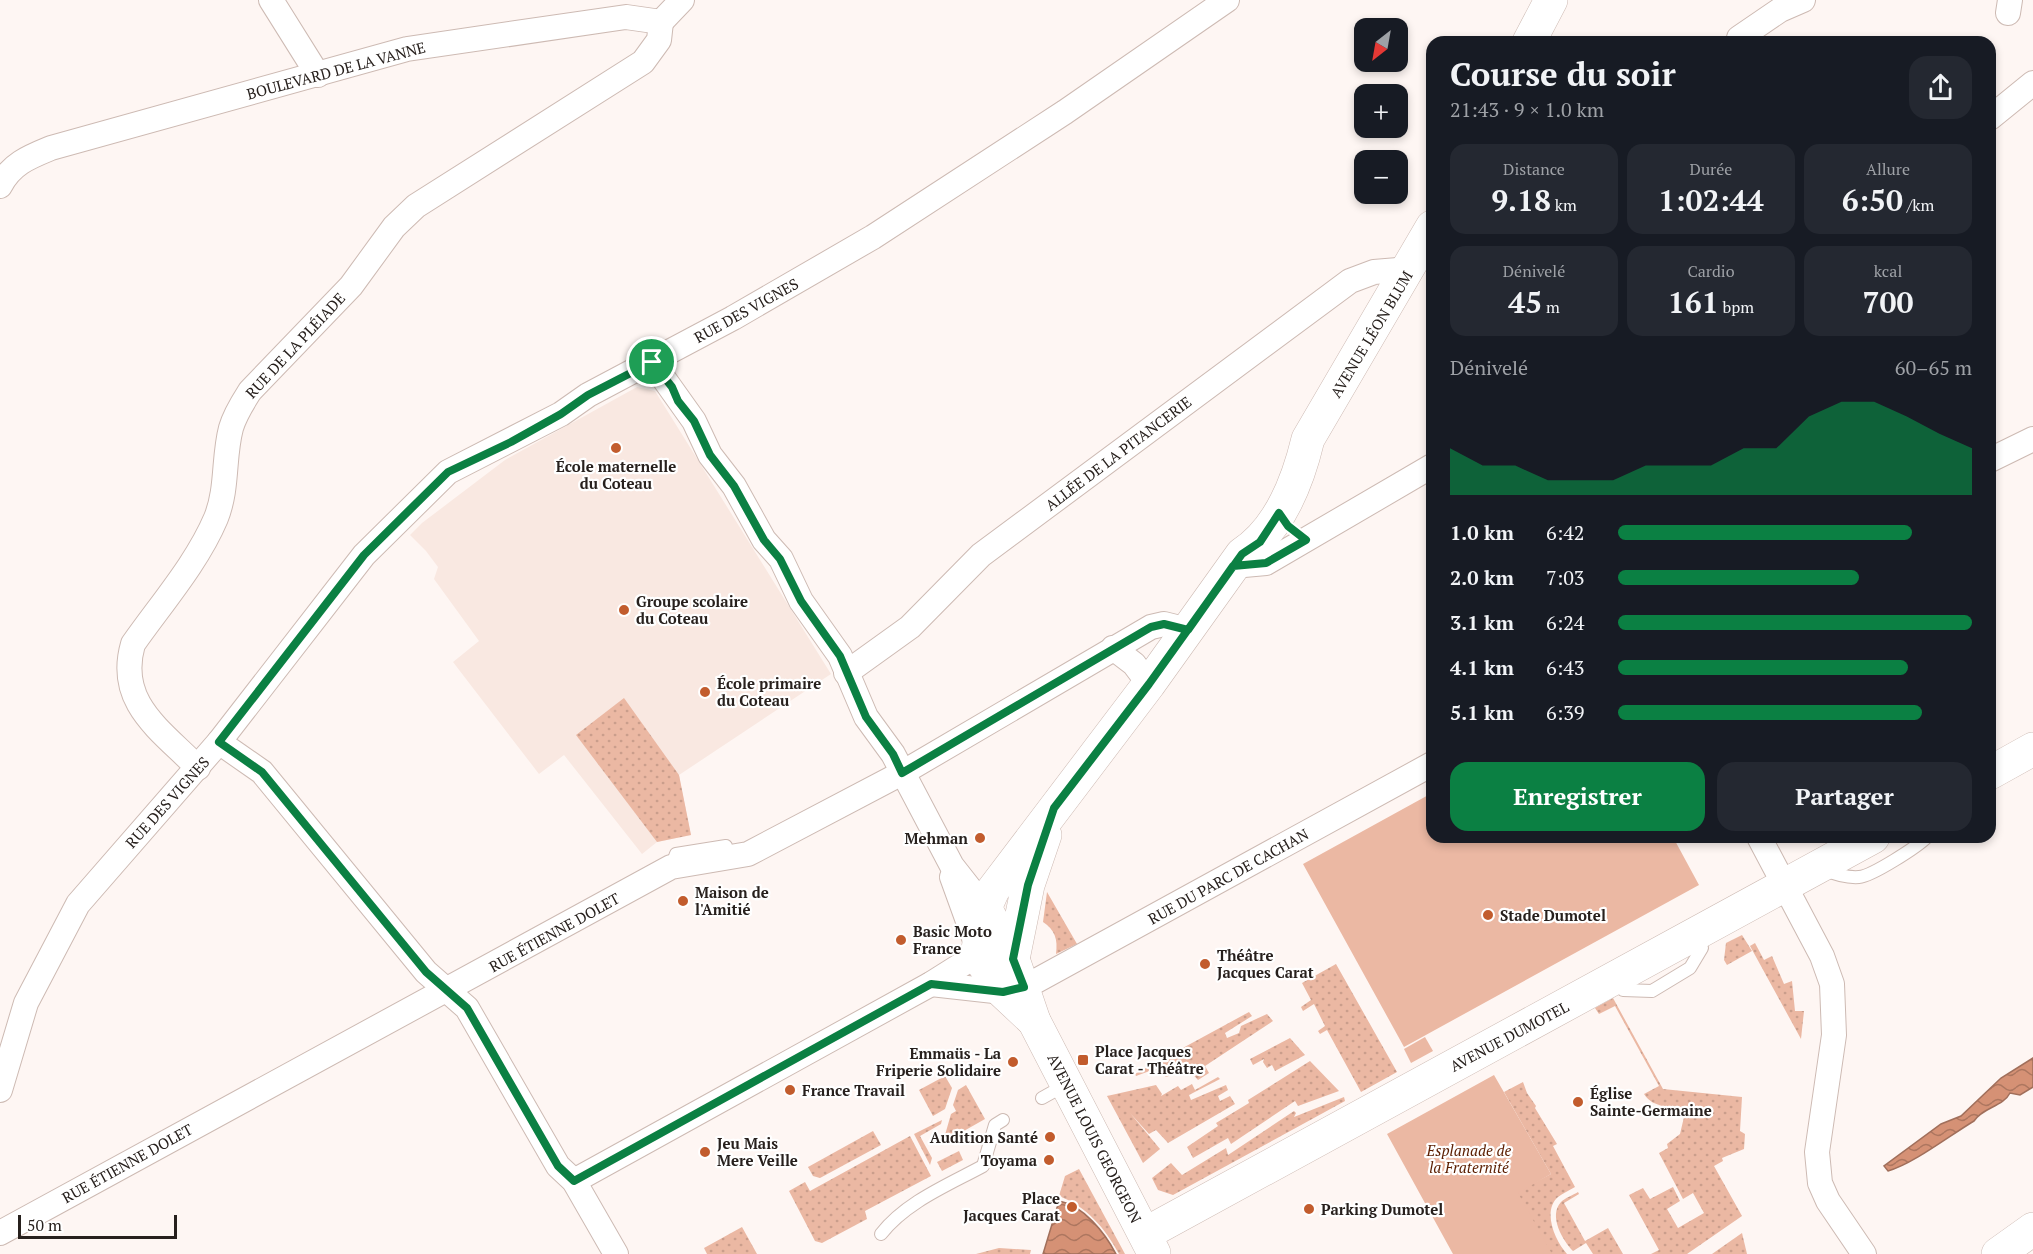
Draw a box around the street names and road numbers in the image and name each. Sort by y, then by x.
street label: BOULEVARD DE LA VANNE [244,37,428,103]
street label: AVENUE LÉON BLUM [1325,267,1417,401]
street label: RUE DES VIGNES [690,273,802,347]
street label: RUE DE LA PLÉIADE [241,288,349,402]
street label: ALLÉE DE LA PITANCERIE [1041,391,1195,515]
street label: RUE DES VIGNES [121,752,213,852]
street label: RUE DU PARC DE CACHAN [1144,824,1312,928]
street label: RUE ÉTIENNE DOLET [485,888,623,976]
street label: AVENUE DUMOTEL [1446,996,1572,1076]
street label: AVENUE LOUIS GEORGEON [1044,1050,1146,1226]
street label: RUE ÉTIENNE DOLET [58,1119,196,1207]

